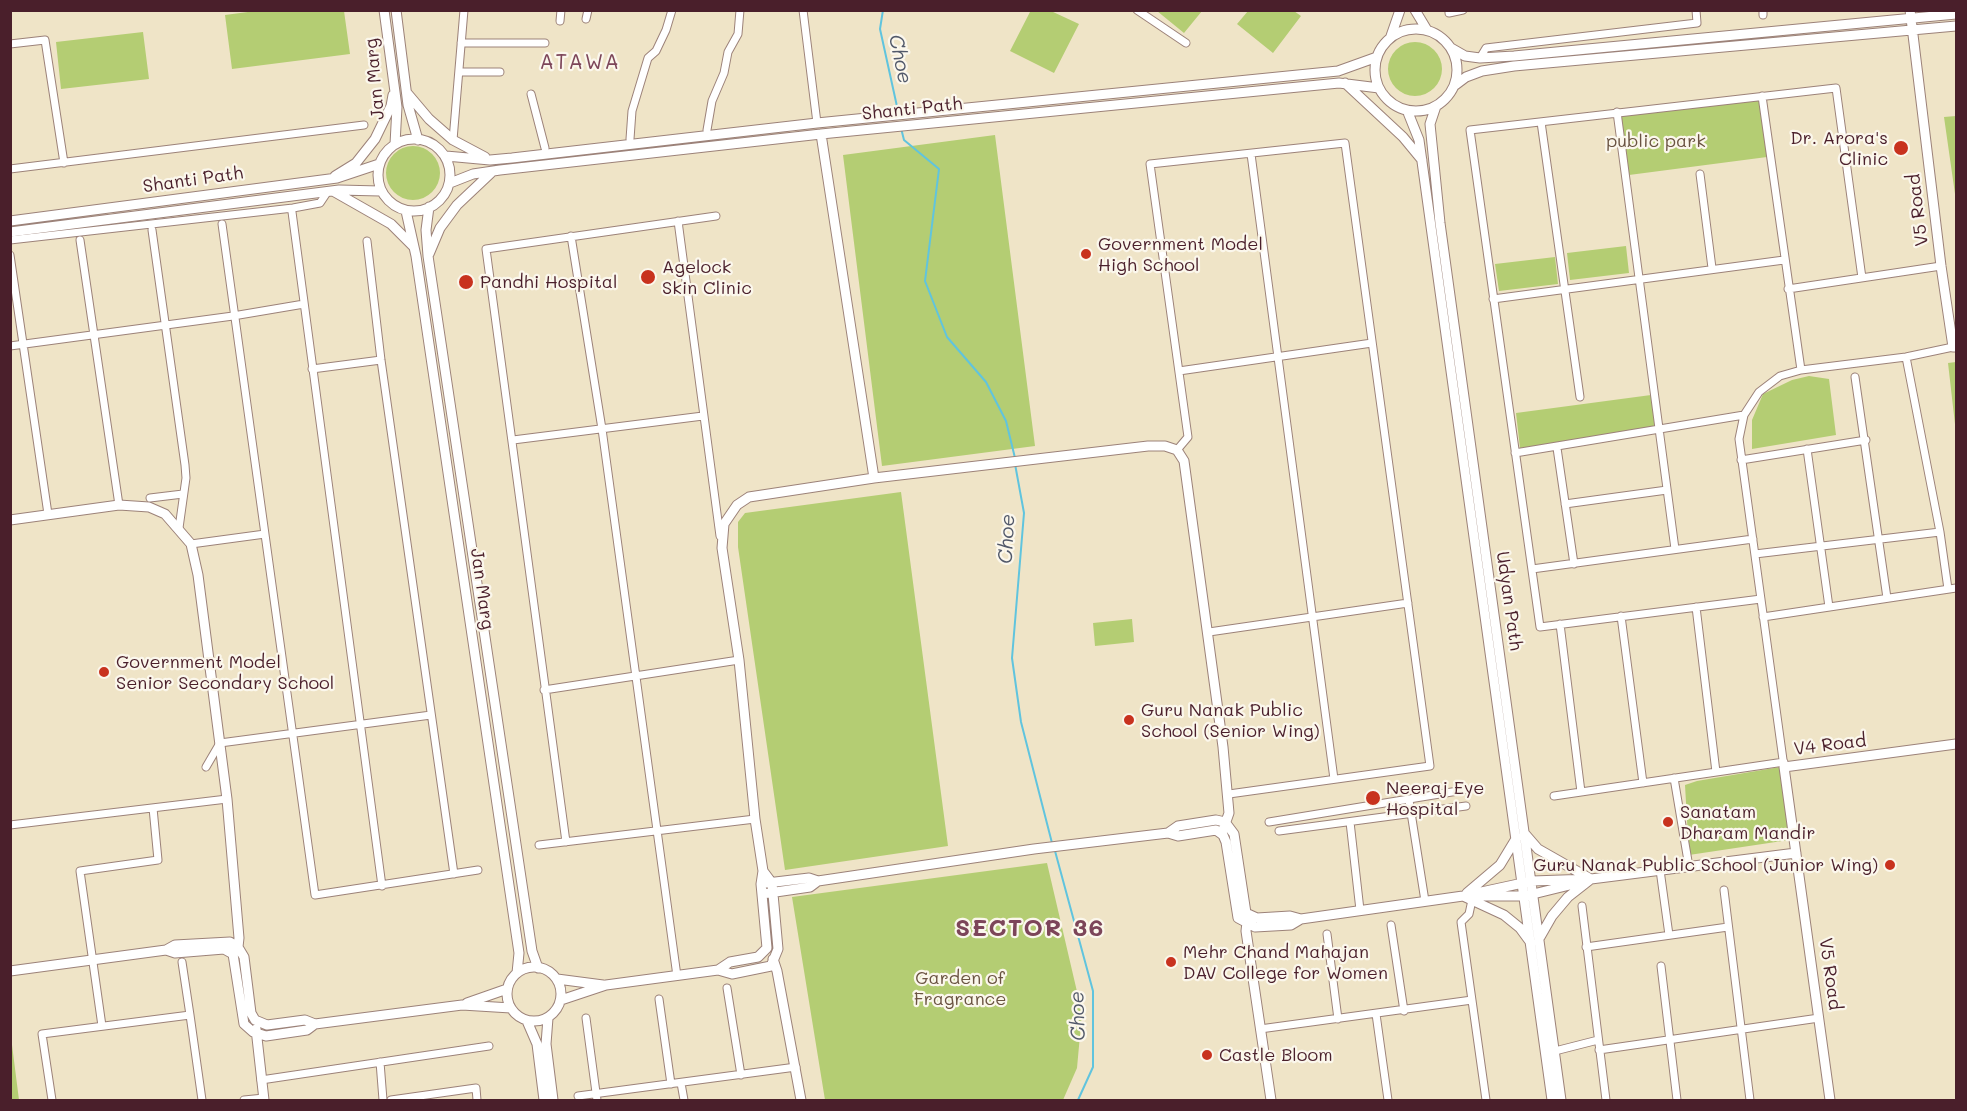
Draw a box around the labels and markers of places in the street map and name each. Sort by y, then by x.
place label: Dr. Arora's Clinic [1790,127,1888,170]
marker: Dr. Arora's Clinic [1892,139,1910,157]
place label: Government Model High School [1098,233,1263,276]
marker: Government Model High School [1079,247,1093,261]
place label: Agelock Skin Clinic [662,256,752,298]
marker: Agelock Skin Clinic [639,268,657,286]
place label: Pandhi Hospital [480,271,618,293]
marker: Pandhi Hospital [457,273,475,291]
place label: Government Model Senior Secondary School [116,651,334,694]
marker: Government Model Senior Secondary School [97,665,111,679]
place label: Guru Nanak Public School (Senior Wing) [1141,699,1320,742]
marker: Guru Nanak Public School (Senior Wing) [1122,713,1136,727]
place label: Neeraj Eye Hospital [1386,777,1484,820]
marker: Neeraj Eye Hospital [1364,789,1382,807]
place label: Sanatam Dharam Mandir [1680,801,1816,844]
marker: Sanatam Dharam Mandir [1661,815,1675,829]
place label: Guru Nanak Public School (Junior Wing) [1533,854,1878,876]
marker: Guru Nanak Public School (Junior Wing) [1883,858,1897,872]
place label: Mehr Chand Mahajan DAV College for Women [1183,941,1388,984]
marker: Mehr Chand Mahajan DAV College for Women [1164,955,1178,969]
place label: Castle Bloom [1219,1044,1333,1066]
marker: Castle Bloom [1200,1048,1214,1062]

